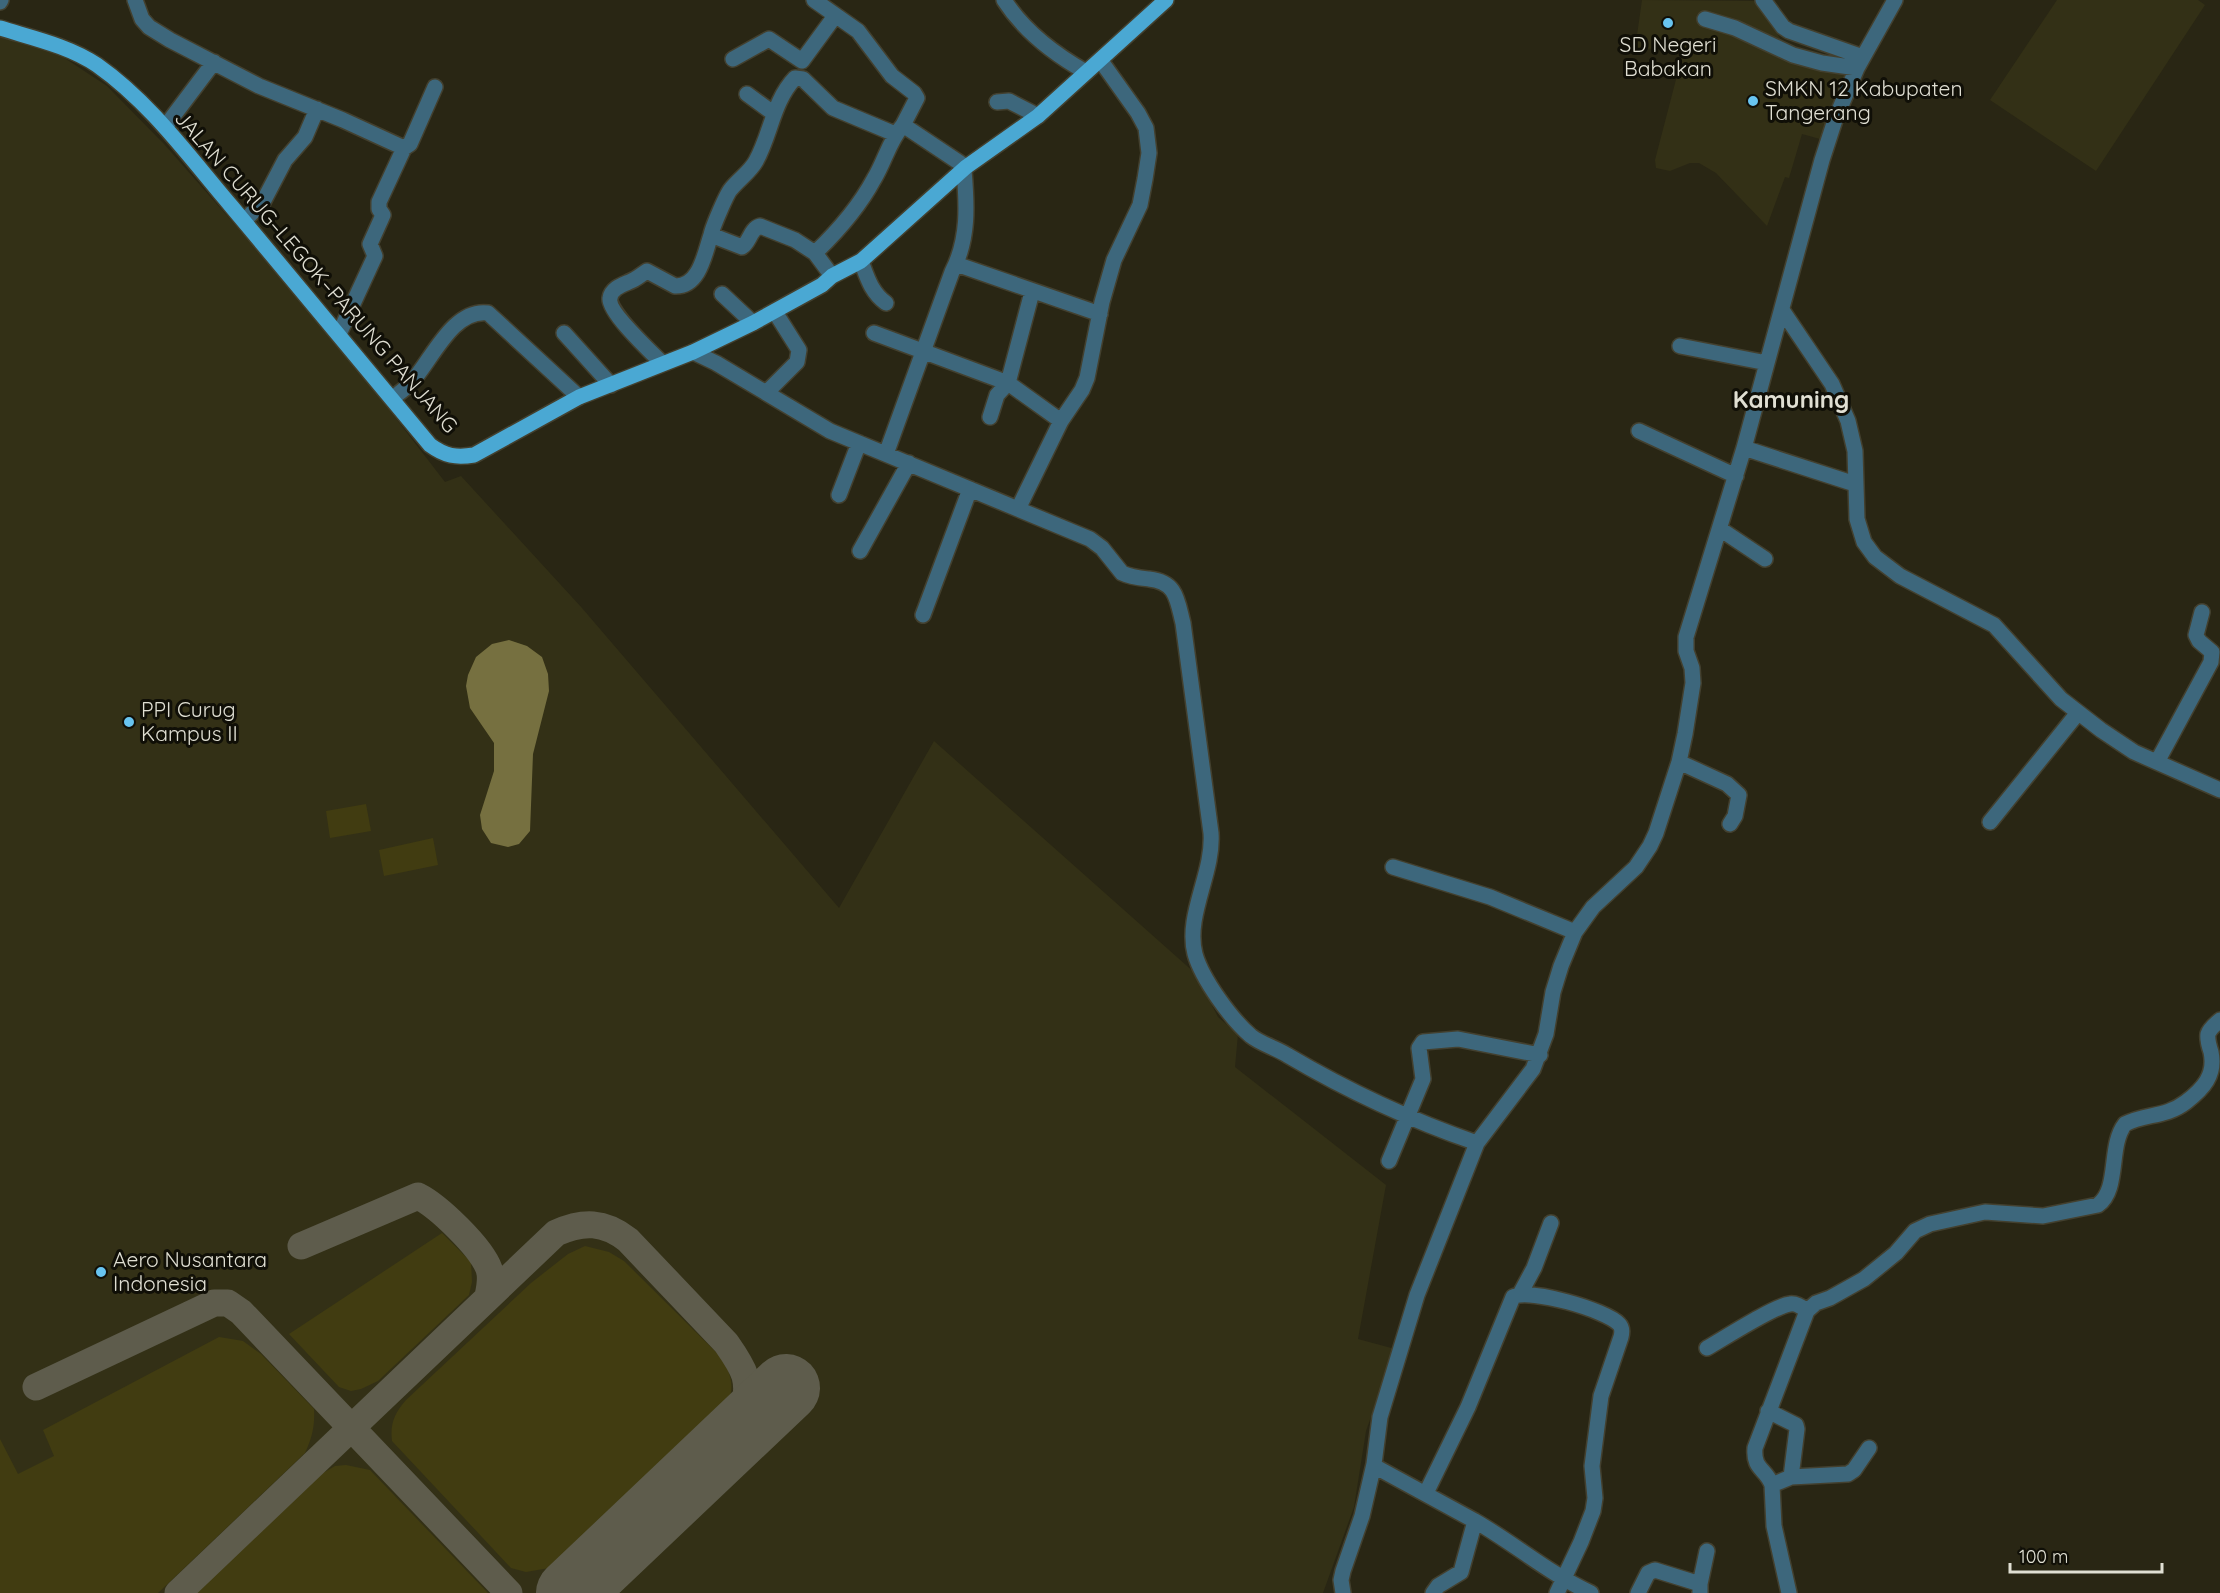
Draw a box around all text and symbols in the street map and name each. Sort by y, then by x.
marker: SD Negeri Babakan [1661,16,1675,30]
place label: SD Negeri Babakan [1620,31,1716,81]
place label: SMKN 12 Kabupaten Tangerang [1765,75,1963,125]
marker: SMKN 12 Kabupaten Tangerang [1746,94,1760,108]
street label: JALAN CURUG–LEGOK–PARUNG PANJANG [170,105,464,438]
district label: Kamuning [1733,384,1849,414]
place label: PPI Curug Kampus II [141,696,238,746]
marker: PPI Curug Kampus II [122,715,136,729]
place label: Aero Nusantara Indonesia [113,1246,267,1296]
marker: Aero Nusantara Indonesia [94,1265,108,1279]
scale bar [2010,1536,2162,1574]
text: 100 m [2019,1545,2068,1568]

